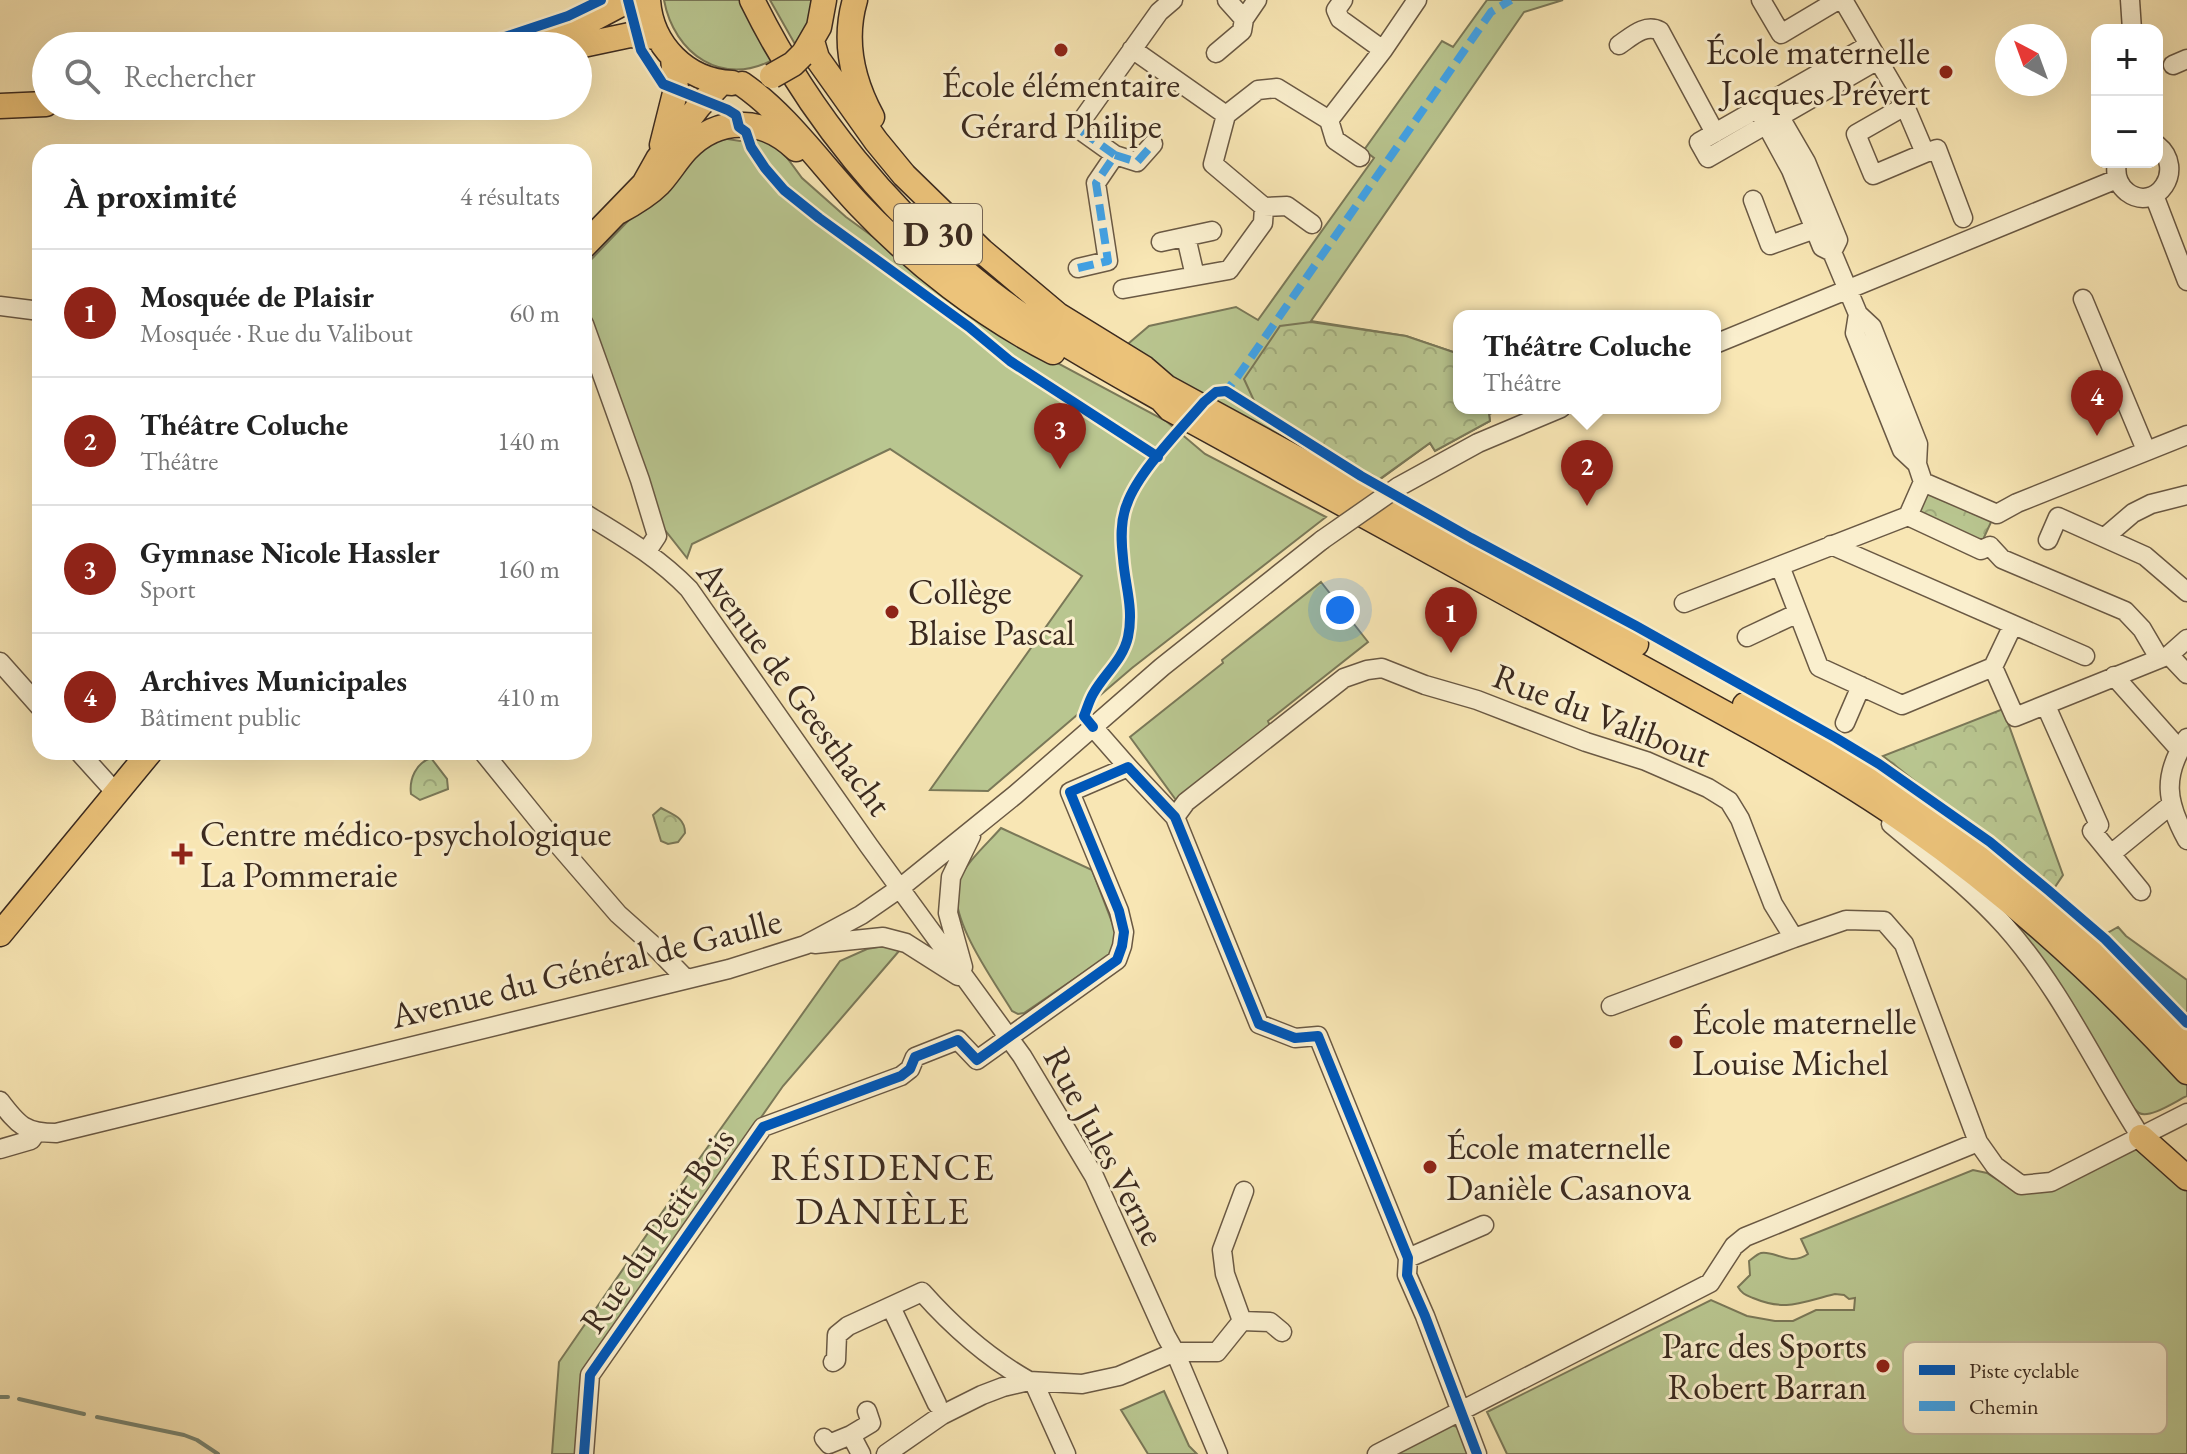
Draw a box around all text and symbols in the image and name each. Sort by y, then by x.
north arrow [1995,24,2067,96]
map controls [2091,24,2163,168]
button: + [2091,24,2163,96]
place label: École maternelle Jacques Prévert [1705,28,1931,116]
search box [32,32,592,120]
marker: École élémentaire Gérard Philipe [1052,41,1070,59]
icon: search [60,54,104,98]
text: Rechercher [124,57,256,96]
place label: École élémentaire Gérard Philipe [942,61,1180,149]
marker: École maternelle Jacques Prévert [1937,63,1955,81]
button: − [2091,96,2163,168]
text: À proximité [64,174,237,218]
text: 4 résultats [460,179,560,213]
road number: D 30 [894,204,982,264]
text: Mosquée de Plaisir [140,277,374,316]
text: 1 [83,296,97,330]
text: 60 m [510,296,560,330]
popup [1453,310,1721,414]
text: Mosquée · Rue du Valibout [140,316,413,350]
text: Théâtre Coluche [1483,326,1691,365]
text: Théâtre [1483,365,1561,399]
pin: 4 [2071,370,2123,436]
pin: 3 [1034,403,1086,469]
text: Théâtre Coluche [140,405,348,444]
text: 2 [83,424,97,458]
text: 140 m [497,424,560,458]
pin: 2 [1561,440,1613,506]
text: Théâtre [140,444,218,478]
text: Gymnase Nicole Hassler [140,533,440,572]
street label: Avenue de Geesthacht [686,550,904,825]
text: 3 [83,552,97,586]
text: 160 m [497,552,560,586]
place label: Collège Blaise Pascal [908,568,1075,656]
text: Sport [140,572,195,606]
pin: 1 [1425,587,1477,653]
your location [1320,590,1360,630]
marker: Collège Blaise Pascal [883,603,901,621]
street label: Rue du Valibout [1487,652,1718,778]
text: Archives Municipales [140,661,407,700]
text: 4 [83,680,97,714]
text: 410 m [497,680,560,714]
text: Bâtiment public [140,700,301,734]
place label: Centre médico-psychologique La Pommeraie [200,810,612,898]
marker: Centre médico-psychologique La Pommeraie [171,843,193,865]
street label: Avenue du Général de Gaulle [385,897,786,1040]
place label: École maternelle Louise Michel [1692,998,1917,1086]
marker: École maternelle Louise Michel [1667,1033,1685,1051]
street label: Rue Jules Verne [1033,1039,1177,1253]
street label: Rue du Petit Bois [569,1118,745,1342]
place label: École maternelle Danièle Casanova [1446,1123,1692,1211]
district label: RÉSIDENCE DANIÈLE [770,1142,996,1235]
marker: École maternelle Danièle Casanova [1421,1158,1439,1176]
place label: Parc des Sports Robert Barran [1661,1322,1867,1410]
legend [1903,1342,2167,1434]
text: Piste cyclable [1969,1356,2079,1385]
marker: Parc des Sports Robert Barran [1874,1357,1892,1375]
text: Chemin [1969,1392,2039,1421]

